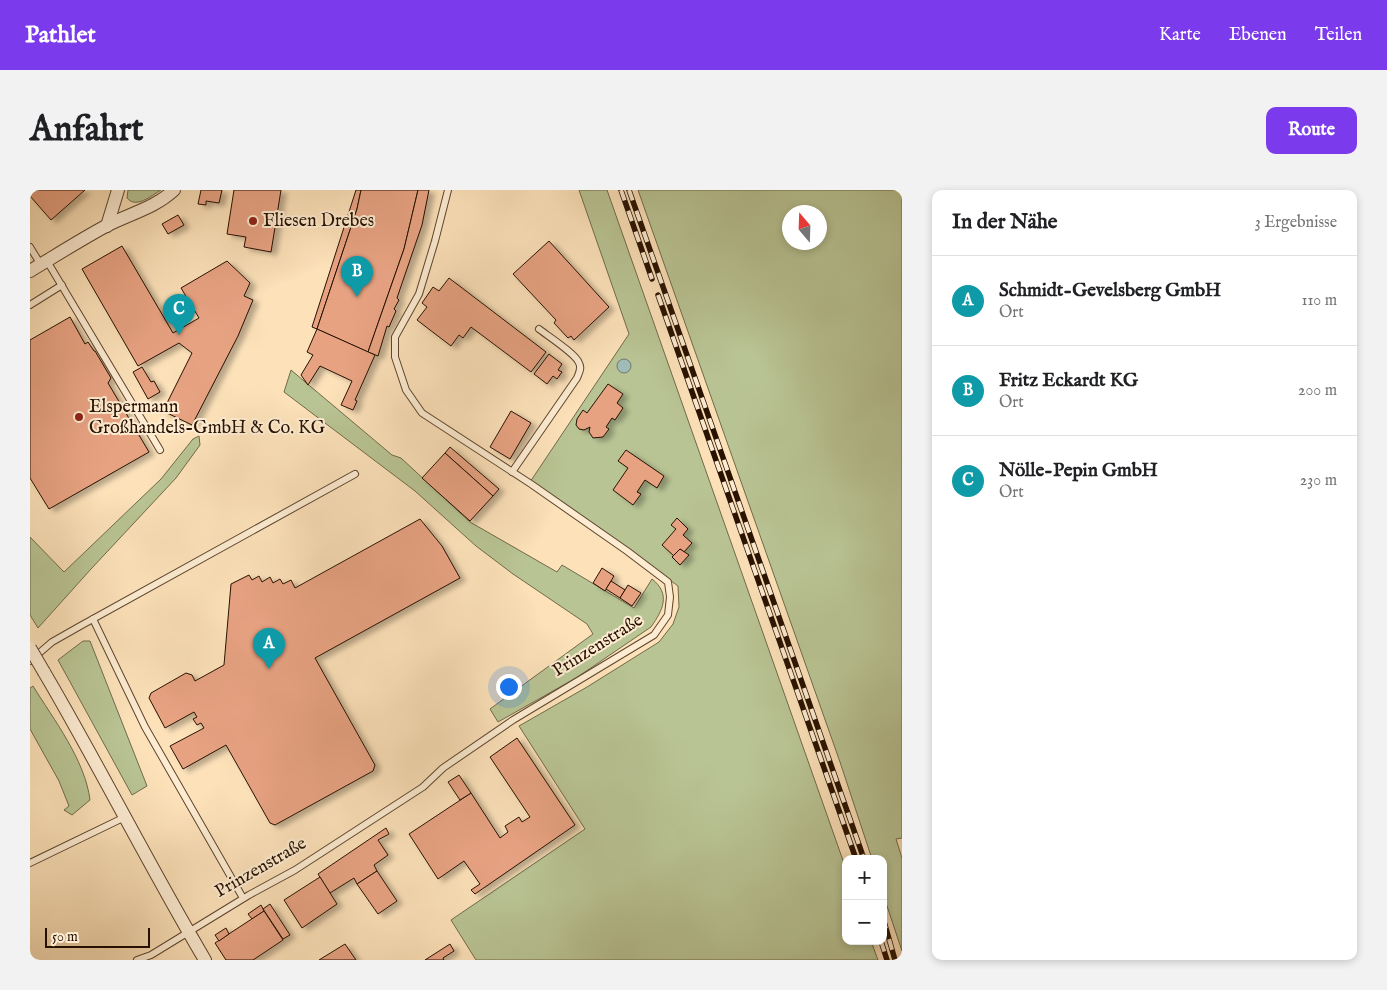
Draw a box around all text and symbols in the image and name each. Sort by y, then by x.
text: Pathlet [25,20,96,51]
text: Karte [1159,24,1201,47]
text: Ebenen [1229,24,1287,47]
text: Teilen [1315,24,1362,47]
button: Route [1266,107,1357,154]
text: Anfahrt [30,108,144,153]
north arrow [782,205,827,250]
text: In der Nähe [952,209,1058,236]
place label: Fliesen Drebes [263,210,374,233]
text: 3 Ergebnisse [1255,213,1337,233]
marker: Fliesen Drebes [247,215,259,227]
pin: B [341,256,373,297]
text: Schmidt-Gevelsberg GmbH [999,279,1221,303]
text: A [963,291,973,311]
text: 110 m [1301,291,1337,311]
pin: C [163,294,195,335]
text: Ort [999,303,1024,323]
text: Fritz Eckardt KG [999,369,1138,393]
text: B [963,381,973,401]
text: 200 m [1298,381,1337,401]
text: Ort [999,393,1024,413]
place label: Elspermann Großhandels-GmbH & Co. KG [89,396,326,440]
marker: Elspermann Großhandels-GmbH & Co. KG [73,411,85,423]
text: Nölle-Pepin GmbH [999,459,1158,483]
text: C [962,471,974,491]
text: 230 m [1300,471,1337,491]
text: Ort [999,483,1024,503]
street label: Prinzenstraße [549,609,647,683]
pin: A [253,628,285,669]
your location [496,674,522,700]
street label: Prinzenstraße [211,833,311,903]
map controls [842,855,887,945]
button: + [842,855,887,900]
button: − [842,900,887,945]
scale bar [45,925,150,948]
text: 50 m [52,928,78,946]

